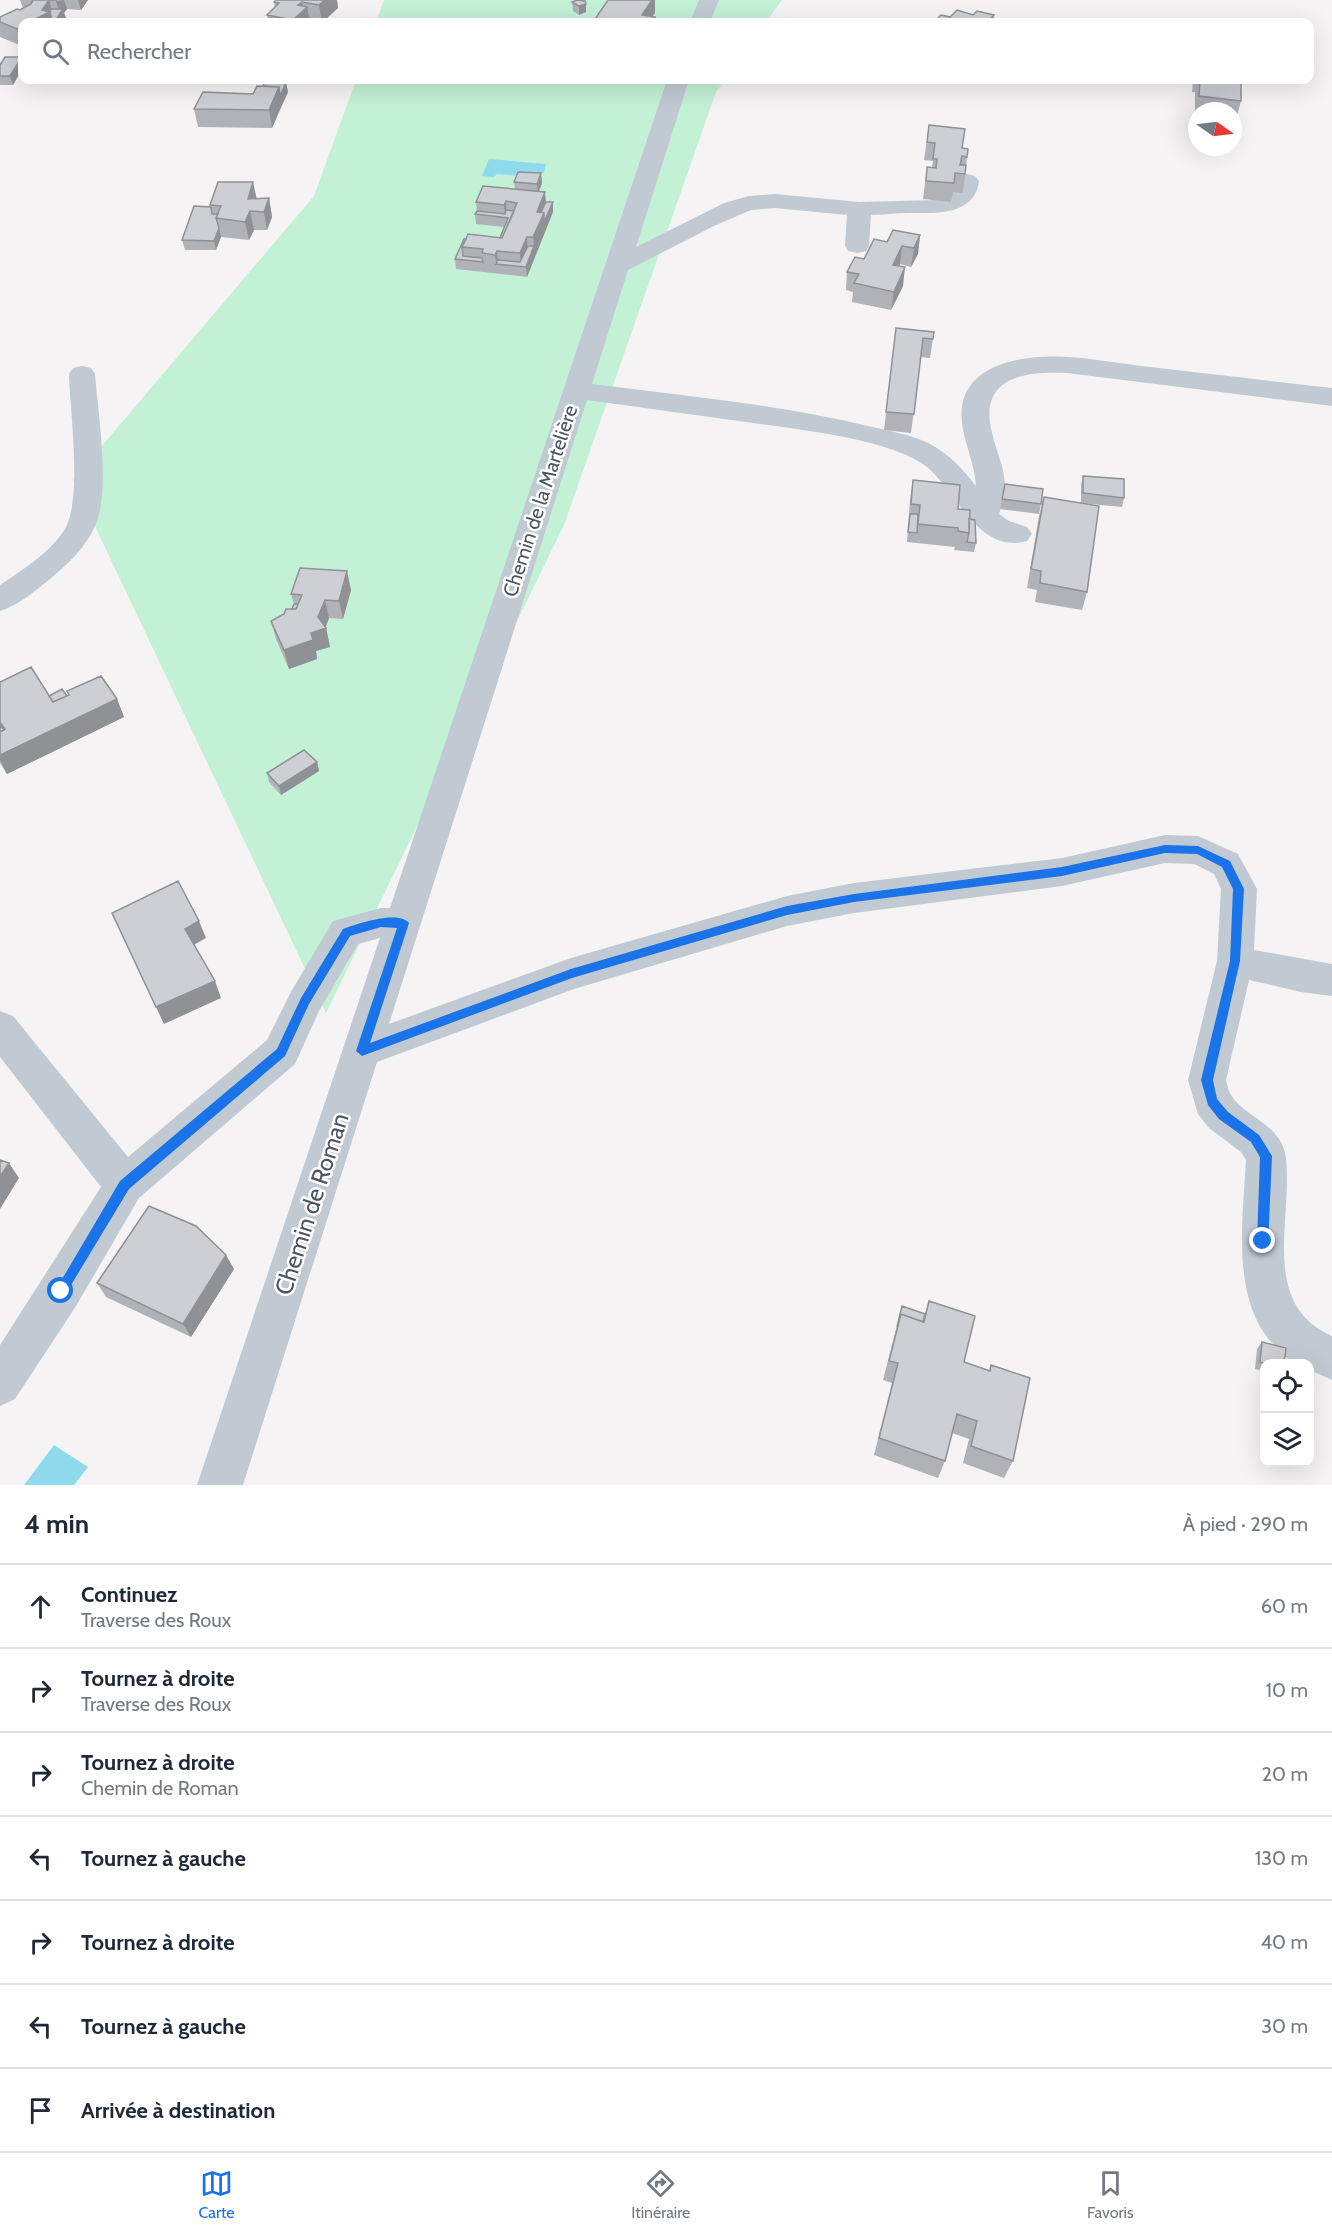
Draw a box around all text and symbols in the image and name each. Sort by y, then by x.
search box [18,18,1314,84]
icon: search [39,35,72,68]
text: Rechercher [87,38,191,65]
north arrow [1188,102,1242,156]
street label: Chemin de la Martelière [498,402,582,600]
street label: Chemin de Roman [268,1109,355,1298]
route end [1249,1227,1275,1253]
route start [47,1277,73,1303]
map controls [1260,1359,1314,1467]
button: locate [1260,1359,1314,1413]
button: layers [1260,1413,1314,1467]
text: 4 min [24,1508,89,1540]
text: À pied · 290 m [1183,1512,1308,1536]
text: Continuez [81,1581,178,1608]
icon: ahead [24,1590,57,1623]
text: 60 m [1261,1594,1308,1618]
text: Traverse des Roux [81,1608,231,1632]
text: Tournez à droite [81,1665,235,1692]
icon: right [24,1674,57,1707]
text: 10 m [1265,1678,1308,1702]
text: Traverse des Roux [81,1692,231,1716]
text: Tournez à droite [81,1749,235,1776]
icon: right [24,1758,57,1791]
text: 20 m [1262,1762,1308,1786]
text: Chemin de Roman [81,1776,239,1800]
icon: left [24,1842,57,1875]
text: Tournez à gauche [81,1845,246,1872]
text: 130 m [1255,1846,1308,1870]
icon: right [24,1926,57,1959]
text: Tournez à droite [81,1929,235,1956]
text: 40 m [1260,1930,1308,1954]
icon: left [24,2010,57,2043]
text: Tournez à gauche [81,2013,246,2040]
text: 30 m [1261,2014,1308,2038]
icon: arrive [24,2094,57,2127]
text: Arrivée à destination [81,2097,275,2124]
tab: Carte [198,2167,235,2222]
tab: Itinéraire [631,2167,690,2222]
tab: Favoris [1087,2167,1134,2222]

